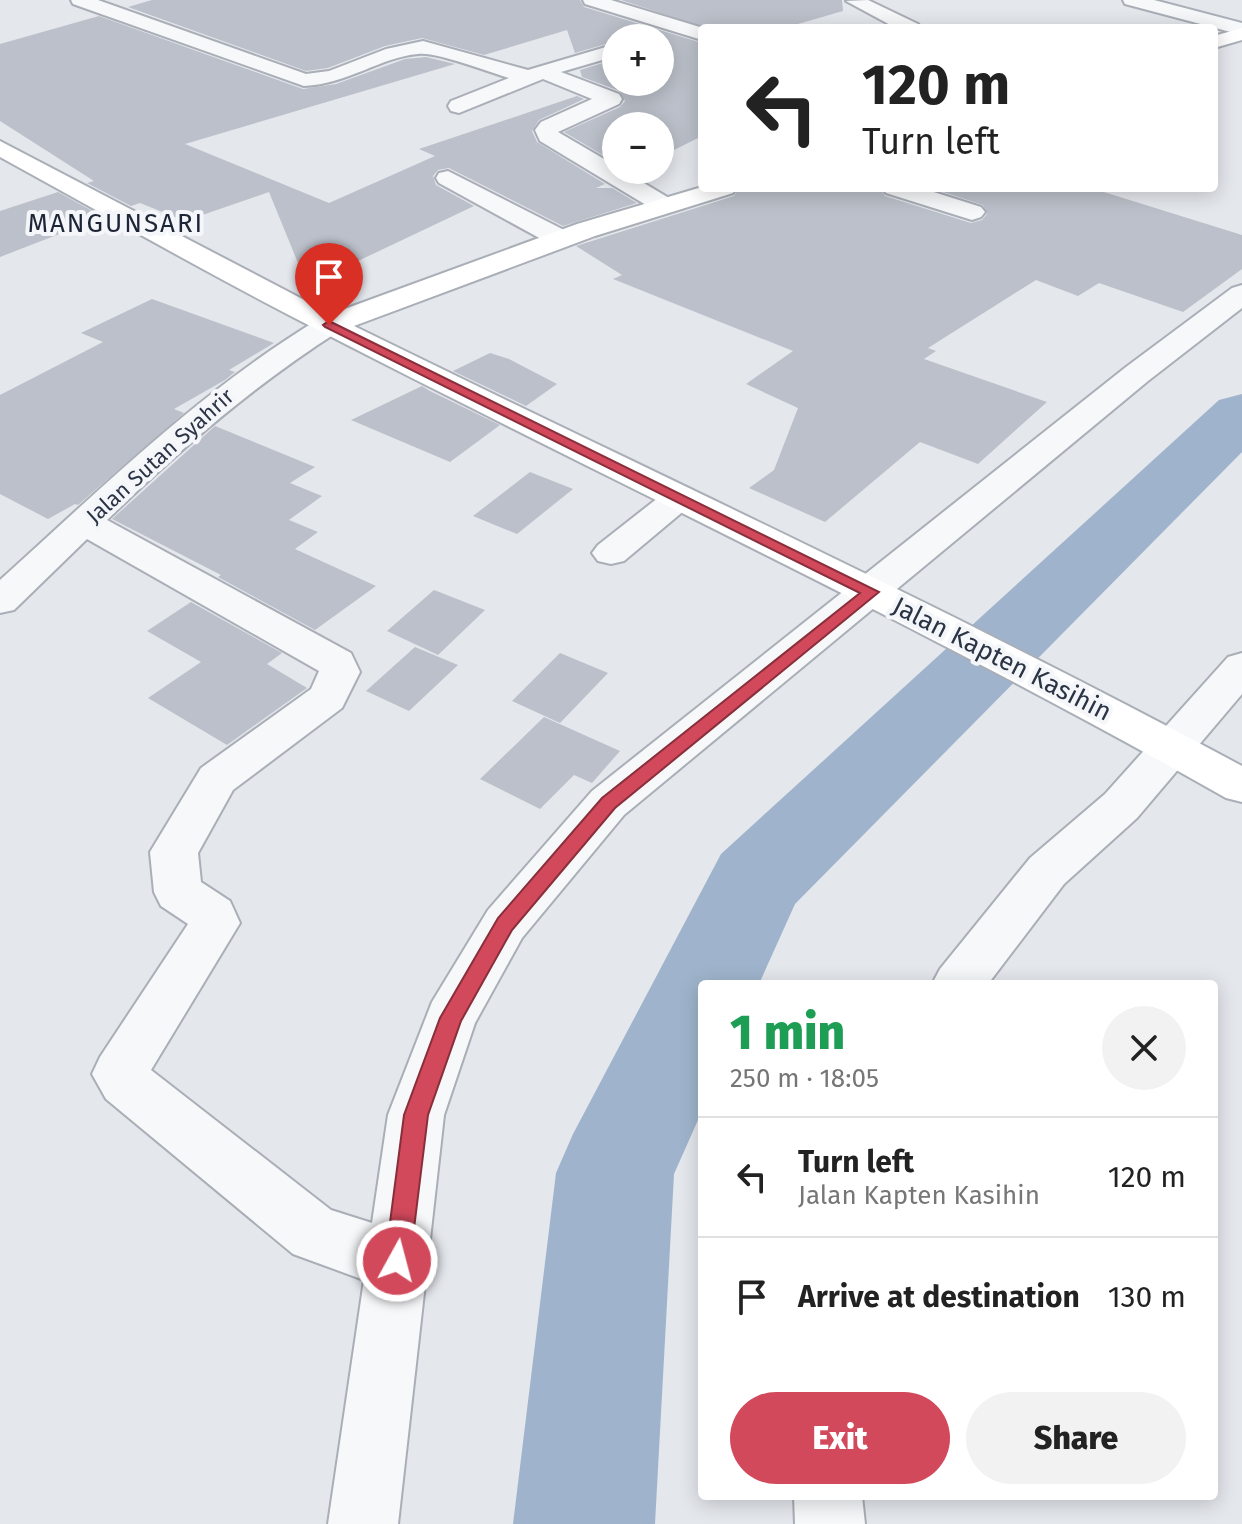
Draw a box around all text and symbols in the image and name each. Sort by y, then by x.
map controls [602,24,674,184]
button: + [602,24,674,96]
text: 120 m [862,52,1010,119]
icon: left [730,56,834,160]
button: − [602,112,674,184]
text: Turn left [862,120,1000,164]
district label: MANGUNSARI [28,208,204,239]
pin [295,243,363,325]
icon: arrive [307,255,351,299]
street label: Jalan Sutan Syahrir [81,382,240,529]
street label: Jalan Kapten Kasihin [887,590,1117,728]
text: 1 min [730,1004,845,1062]
button: close [1102,1006,1186,1090]
text: 250 m · 18:05 [730,1063,879,1094]
text: Turn left [798,1144,914,1180]
icon: left [730,1155,774,1199]
text: 120 m [1108,1159,1186,1195]
text: Jalan Kapten Kasihin [798,1180,1040,1211]
position arrow [355,1219,439,1303]
icon: arrive [730,1275,774,1319]
text: Arrive at destination [798,1279,1080,1315]
text: 130 m [1108,1279,1186,1315]
button: Exit [730,1392,950,1484]
button: Share [966,1392,1186,1484]

